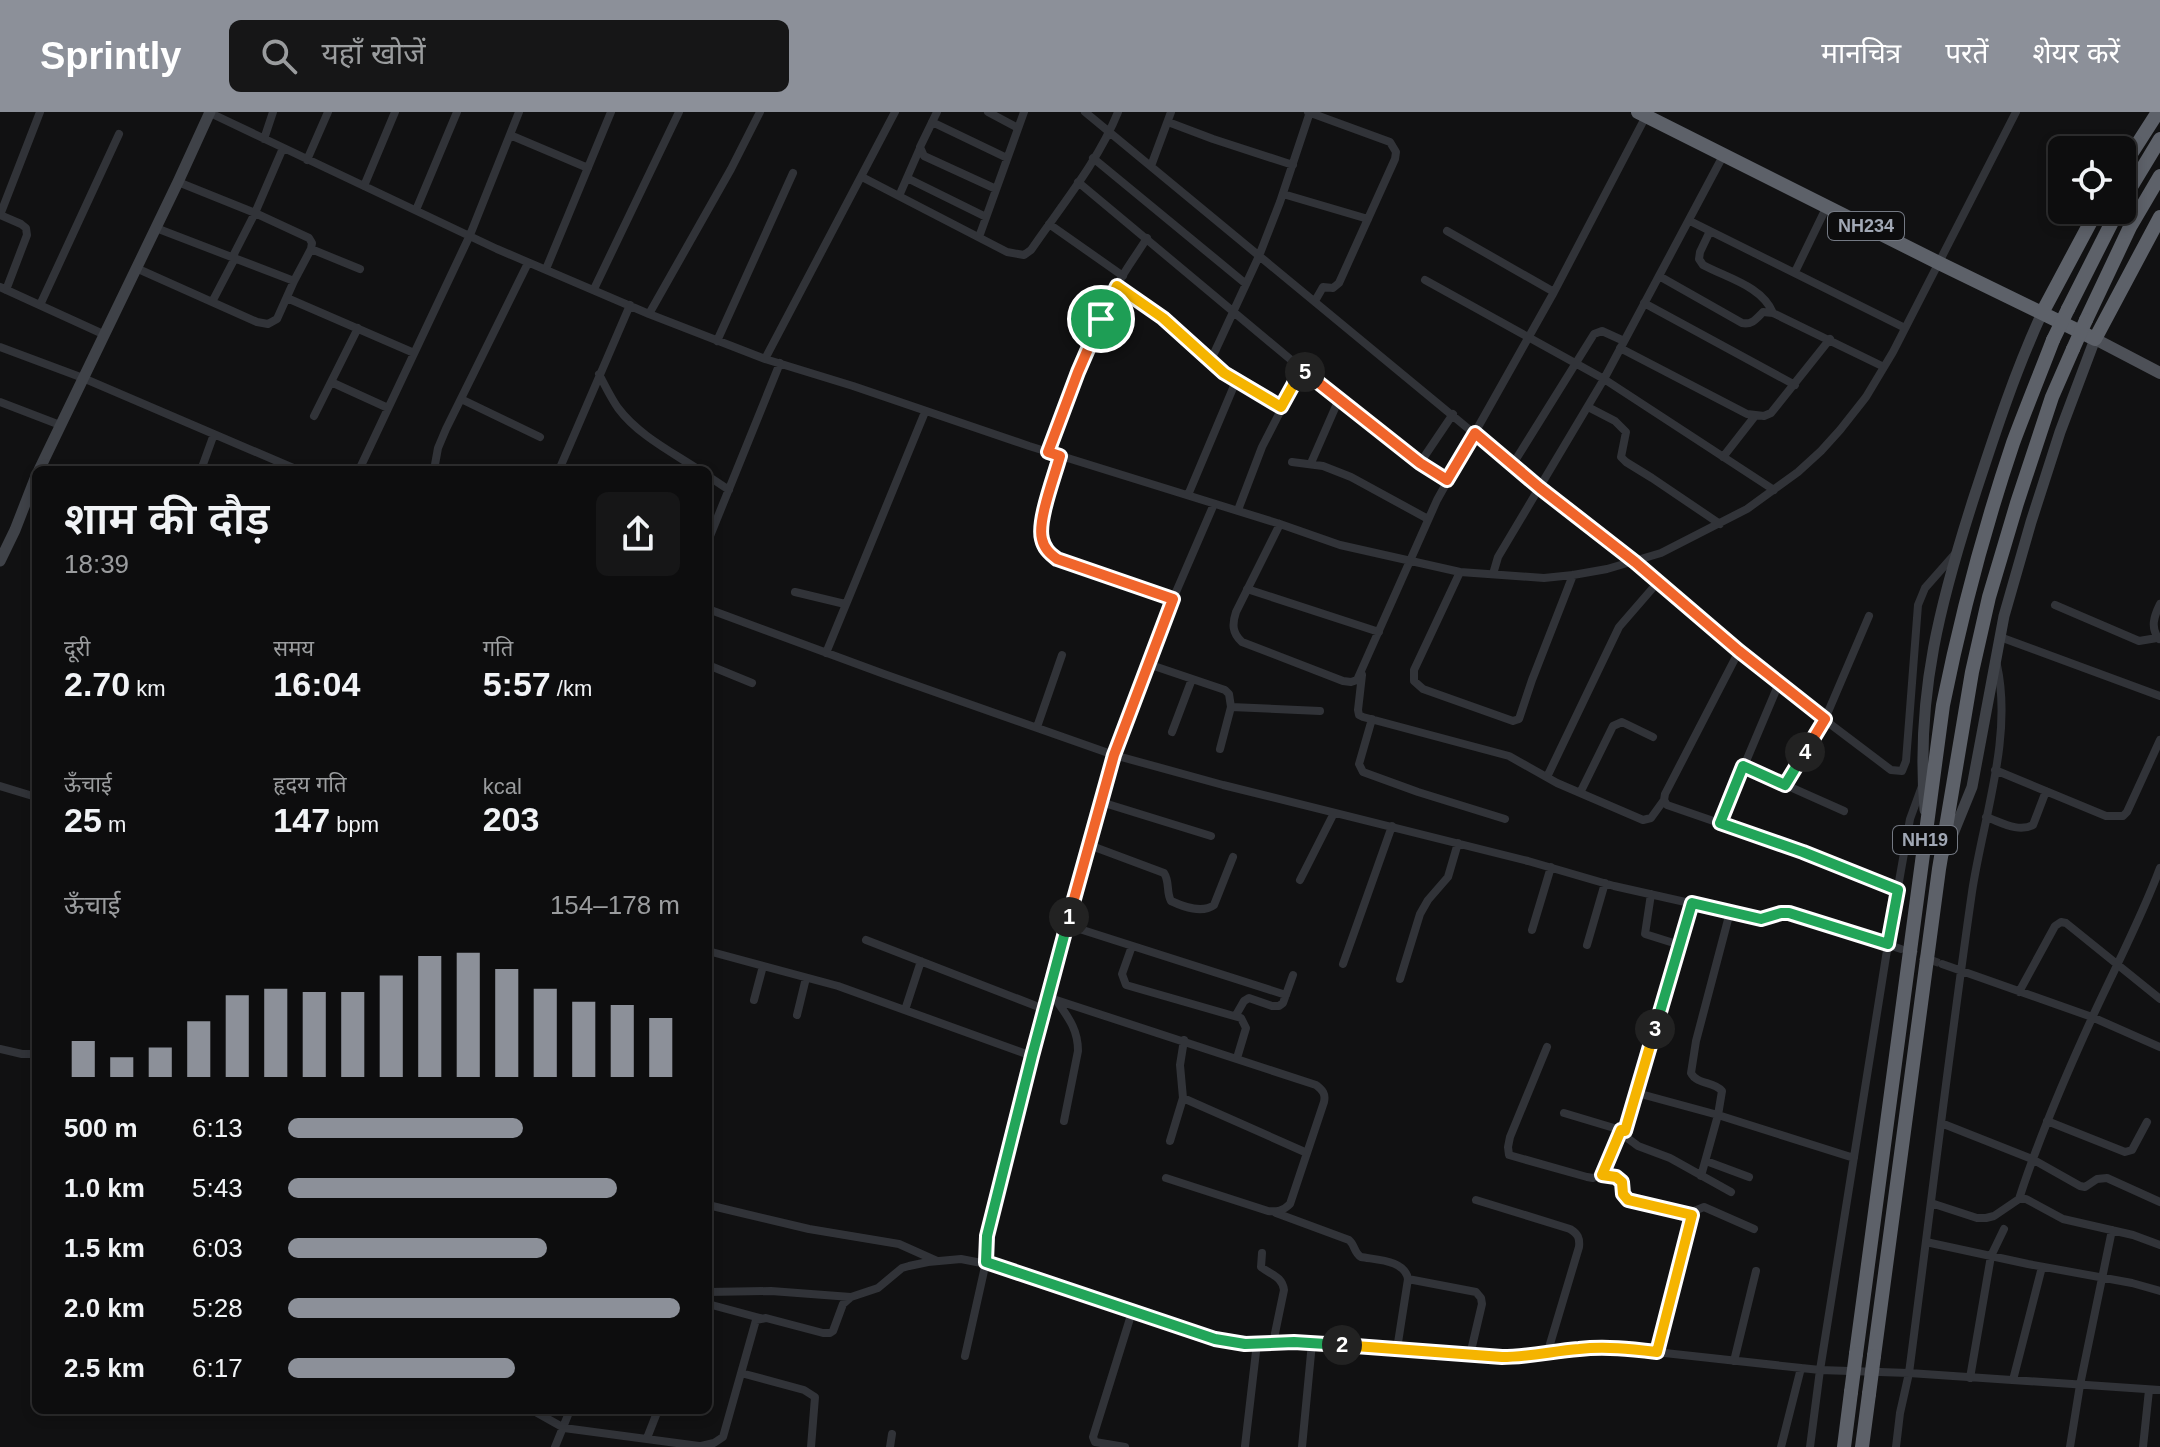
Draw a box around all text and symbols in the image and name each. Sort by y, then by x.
search box [229,20,789,92]
icon: search [257,34,301,78]
text: Sprintly [40,35,181,77]
text: यहाँ खोजें [321,37,425,70]
text: मानचित्र [1821,38,1901,69]
text: परतें [1945,38,1989,69]
text: शेयर करें [2033,38,2120,69]
map controls [2048,136,2136,224]
button: locate [2048,136,2136,224]
road number: NH234 [1828,212,1904,240]
pin [1067,285,1135,353]
icon: arrive [1079,297,1123,341]
pin: 5 [1285,352,1325,392]
text: 5 [1299,359,1311,384]
button: share [596,492,680,576]
text: शाम की दौड़ [64,494,270,543]
text: 18:39 [64,549,129,579]
text: दूरी [64,636,90,661]
text: समय [273,636,314,661]
text: गति [483,636,513,661]
text: 2.70 [64,665,130,703]
text: 16:04 [273,665,360,703]
text: 5:57 [483,665,551,703]
text: km [130,676,166,701]
text: /km [551,676,592,701]
pin: 4 [1785,732,1825,772]
text: 4 [1799,739,1811,764]
text: ऊँचाई [64,772,112,797]
text: हृदय गति [273,772,347,797]
text: kcal [483,774,522,799]
text: 203 [483,800,539,838]
text: 25 [64,801,102,839]
text: 147 [273,801,330,839]
text: m [102,812,126,837]
text: bpm [330,812,379,837]
road number: NH19 [1893,826,1957,854]
text: ऊँचाई [64,890,120,920]
text: 154–178 m [550,890,680,920]
pin: 1 [1049,897,1089,937]
text: 1 [1063,904,1075,929]
pin: 3 [1635,1009,1675,1049]
text: 3 [1649,1016,1661,1041]
text: 500 m [64,1113,138,1143]
text: 6:13 [192,1113,243,1143]
text: 1.0 km [64,1173,145,1203]
text: 5:43 [192,1173,243,1203]
text: 1.5 km [64,1233,145,1263]
text: 6:03 [192,1233,243,1263]
text: 2.0 km [64,1293,145,1323]
text: 5:28 [192,1293,243,1323]
pin: 2 [1322,1325,1362,1365]
text: 2 [1336,1332,1348,1357]
text: 2.5 km [64,1353,145,1383]
text: 6:17 [192,1353,243,1383]

